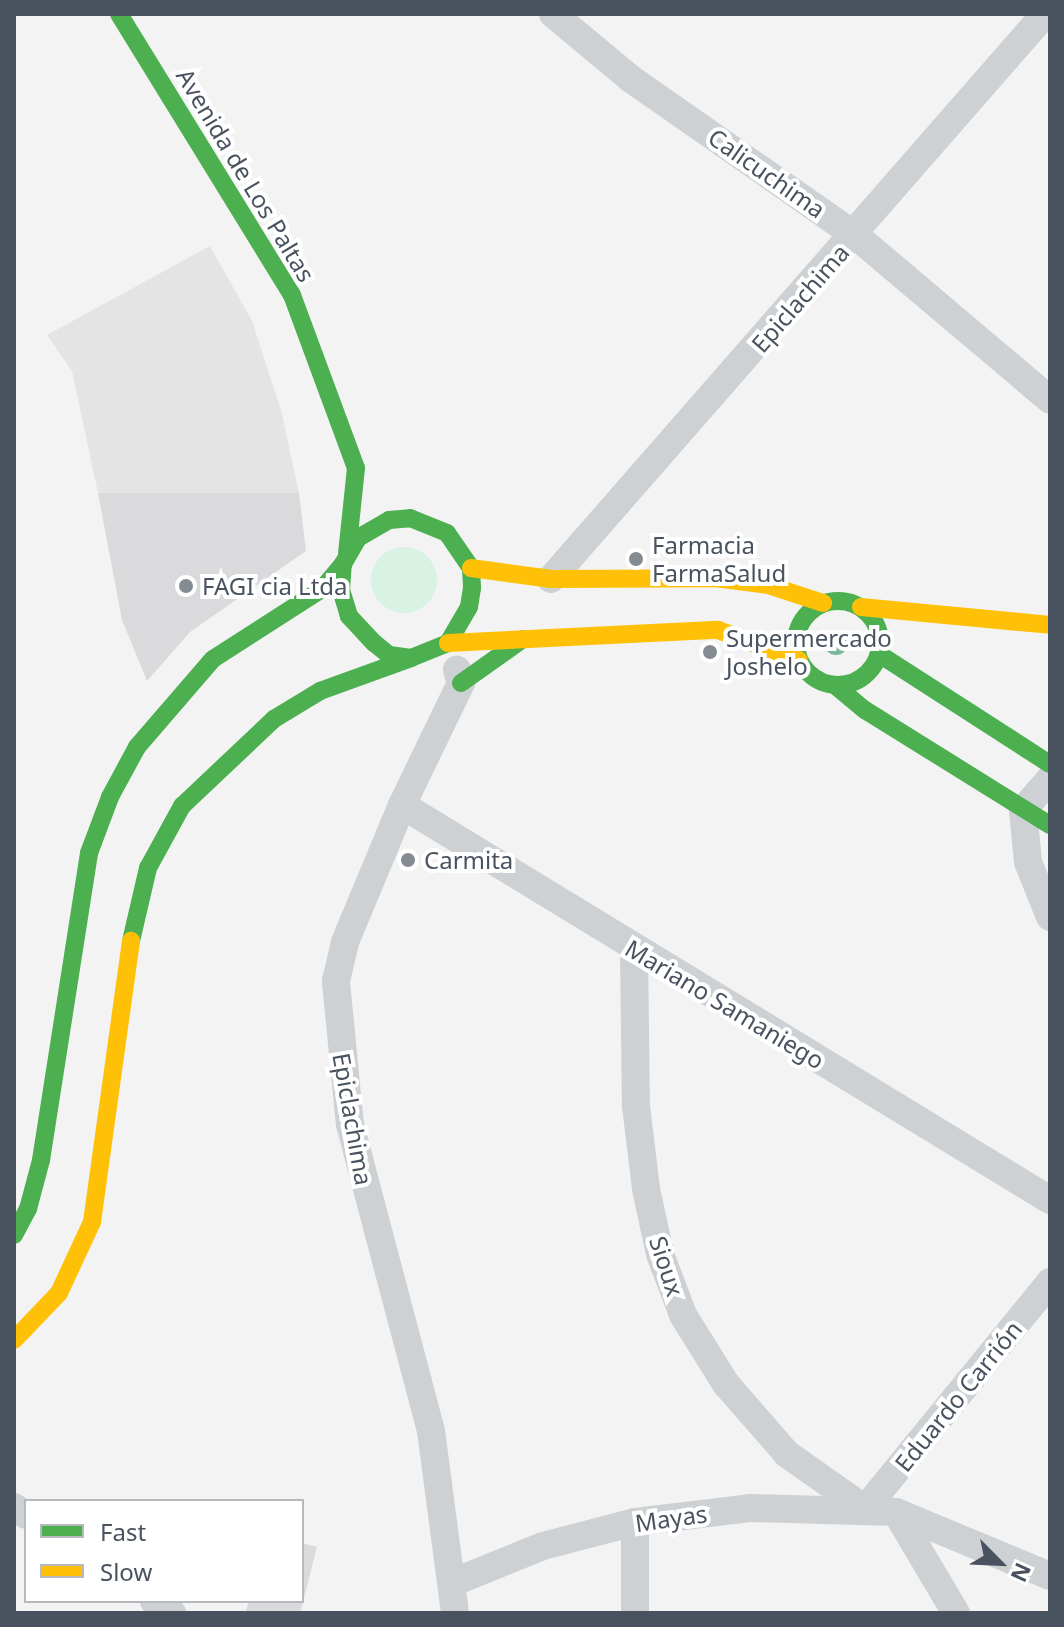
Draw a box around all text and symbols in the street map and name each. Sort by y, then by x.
street label: Avenida de Los Paltas [171,63,321,287]
street label: Calicuchima [703,122,831,224]
street label: Epiclachima [745,238,855,358]
place label: Farmacia FarmaSalud [652,531,786,587]
marker: Farmacia FarmaSalud [627,550,645,568]
place label: FAGI cia Ltda [202,572,348,600]
marker: FAGI cia Ltda [177,577,195,595]
place label: Supermercado Joshelo [726,624,892,680]
marker: Supermercado Joshelo [701,643,719,661]
place label: Carmita [424,846,513,874]
marker: Carmita [399,851,417,869]
street label: Mariano Samaniego [620,933,830,1075]
street label: Epiclachima [327,1051,379,1187]
street label: Sioux [644,1232,690,1300]
street label: Eduardo Carrión [888,1315,1028,1477]
legend [24,1499,304,1603]
street label: Mayas [633,1499,709,1537]
text: Fast [100,1515,146,1548]
north arrow [960,1523,1040,1603]
text: Slow [100,1555,152,1588]
text: N [1005,1558,1039,1587]

